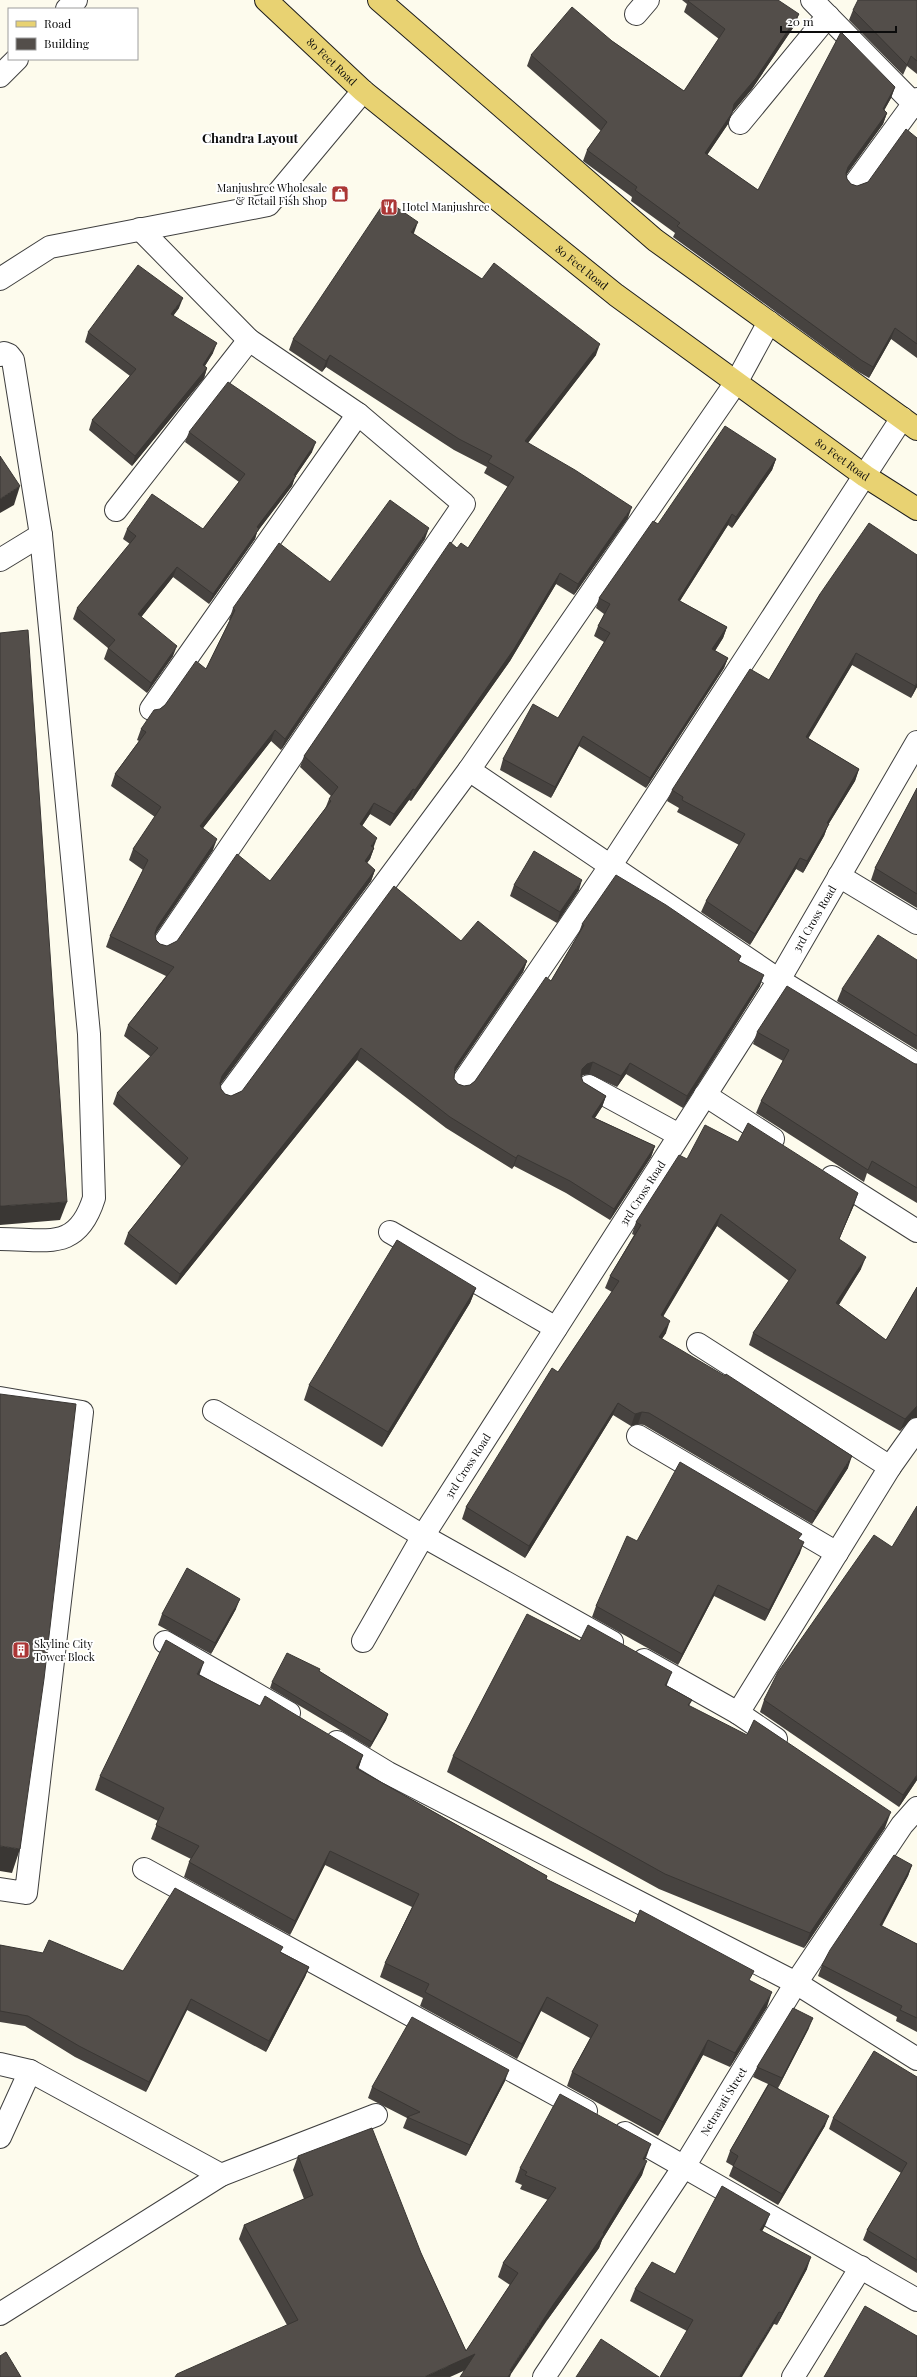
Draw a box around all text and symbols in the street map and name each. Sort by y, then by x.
legend [8,8,138,60]
scale bar [781,8,896,34]
text: 20 m [787,13,814,29]
text: Road [44,15,71,31]
street label: 80 Feet Road [304,34,361,89]
text: Building [44,35,90,51]
district label: Chandra Layout [202,129,299,146]
place label: Manjushree Wholesale & Retail Fish Shop [217,180,327,208]
shop icon: Manjushree Wholesale & Retail Fish Shop [330,184,350,204]
restaurant icon: Hotel Manjushree [379,197,399,217]
place label: Hotel Manjushree [402,199,490,214]
street label: 80 Feet Road [553,241,612,293]
street label: 80 Feet Road [813,434,873,484]
street label: 3rd Cross Road [789,882,840,955]
street label: 3rd Cross Road [616,1157,669,1228]
street label: 3rd Cross Road [441,1430,494,1501]
place label: Skyline City Tower Block [34,1636,95,1664]
building icon: Skyline City Tower Block [11,1640,31,1660]
street label: Netravati Street [697,2064,750,2138]

